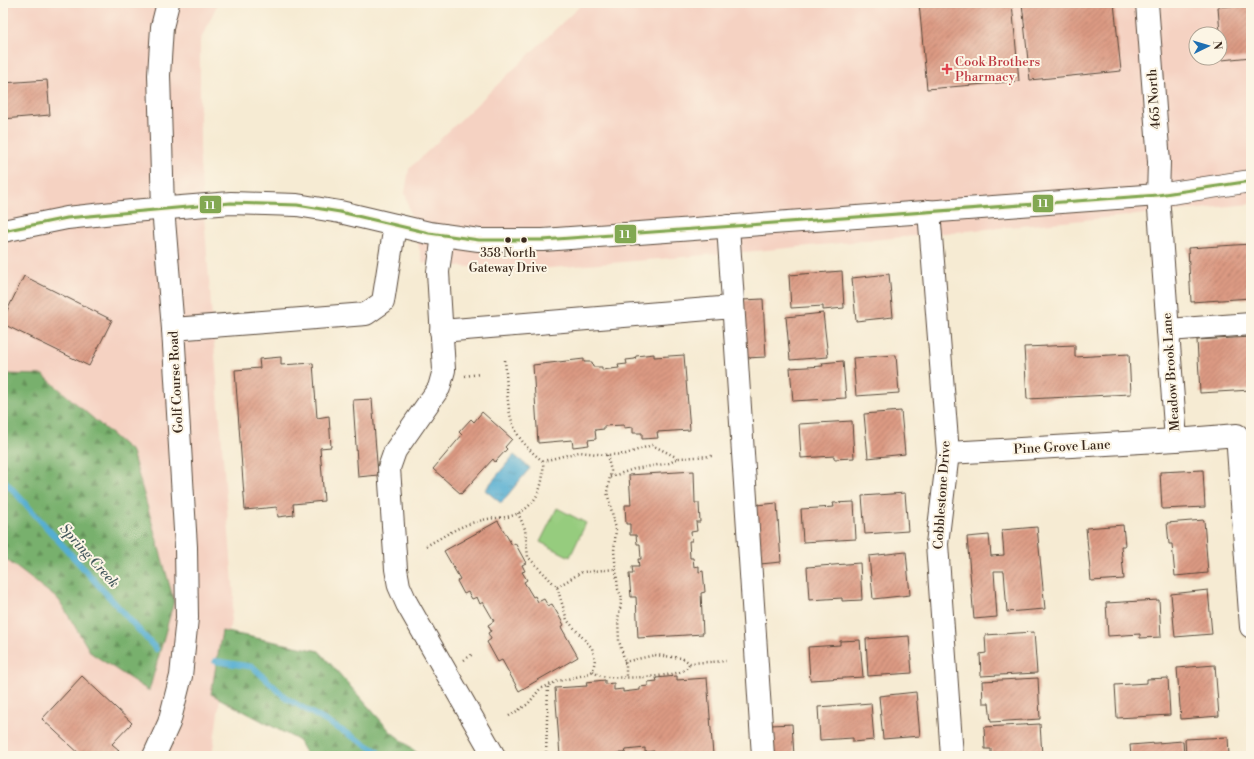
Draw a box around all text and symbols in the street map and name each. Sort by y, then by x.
north arrow [1188,26,1228,66]
text: N [1210,40,1224,50]
place label: Cook Brothers Pharmacy [955,54,1040,85]
marker: Cook Brothers Pharmacy [942,64,952,74]
street label: 465 North [1144,68,1164,130]
line badge: 11 [1032,194,1054,213]
line badge: 11 [199,195,222,214]
text: 11 [1038,197,1049,211]
text: 11 [205,199,216,213]
line badge: 11 [614,224,637,244]
text: 11 [620,228,631,242]
marker: 358 North Gateway Drive [503,235,513,245]
unlabelled marker [519,235,529,245]
place label: 358 North Gateway Drive [469,246,547,276]
street label: Meadow Brook Lane [1159,312,1183,432]
street label: Golf Course Road [165,330,187,434]
street label: Pine Grove Lane [1013,436,1111,458]
street label: Cobblestone Drive [930,440,954,550]
water label: Spring Creek [55,520,123,592]

